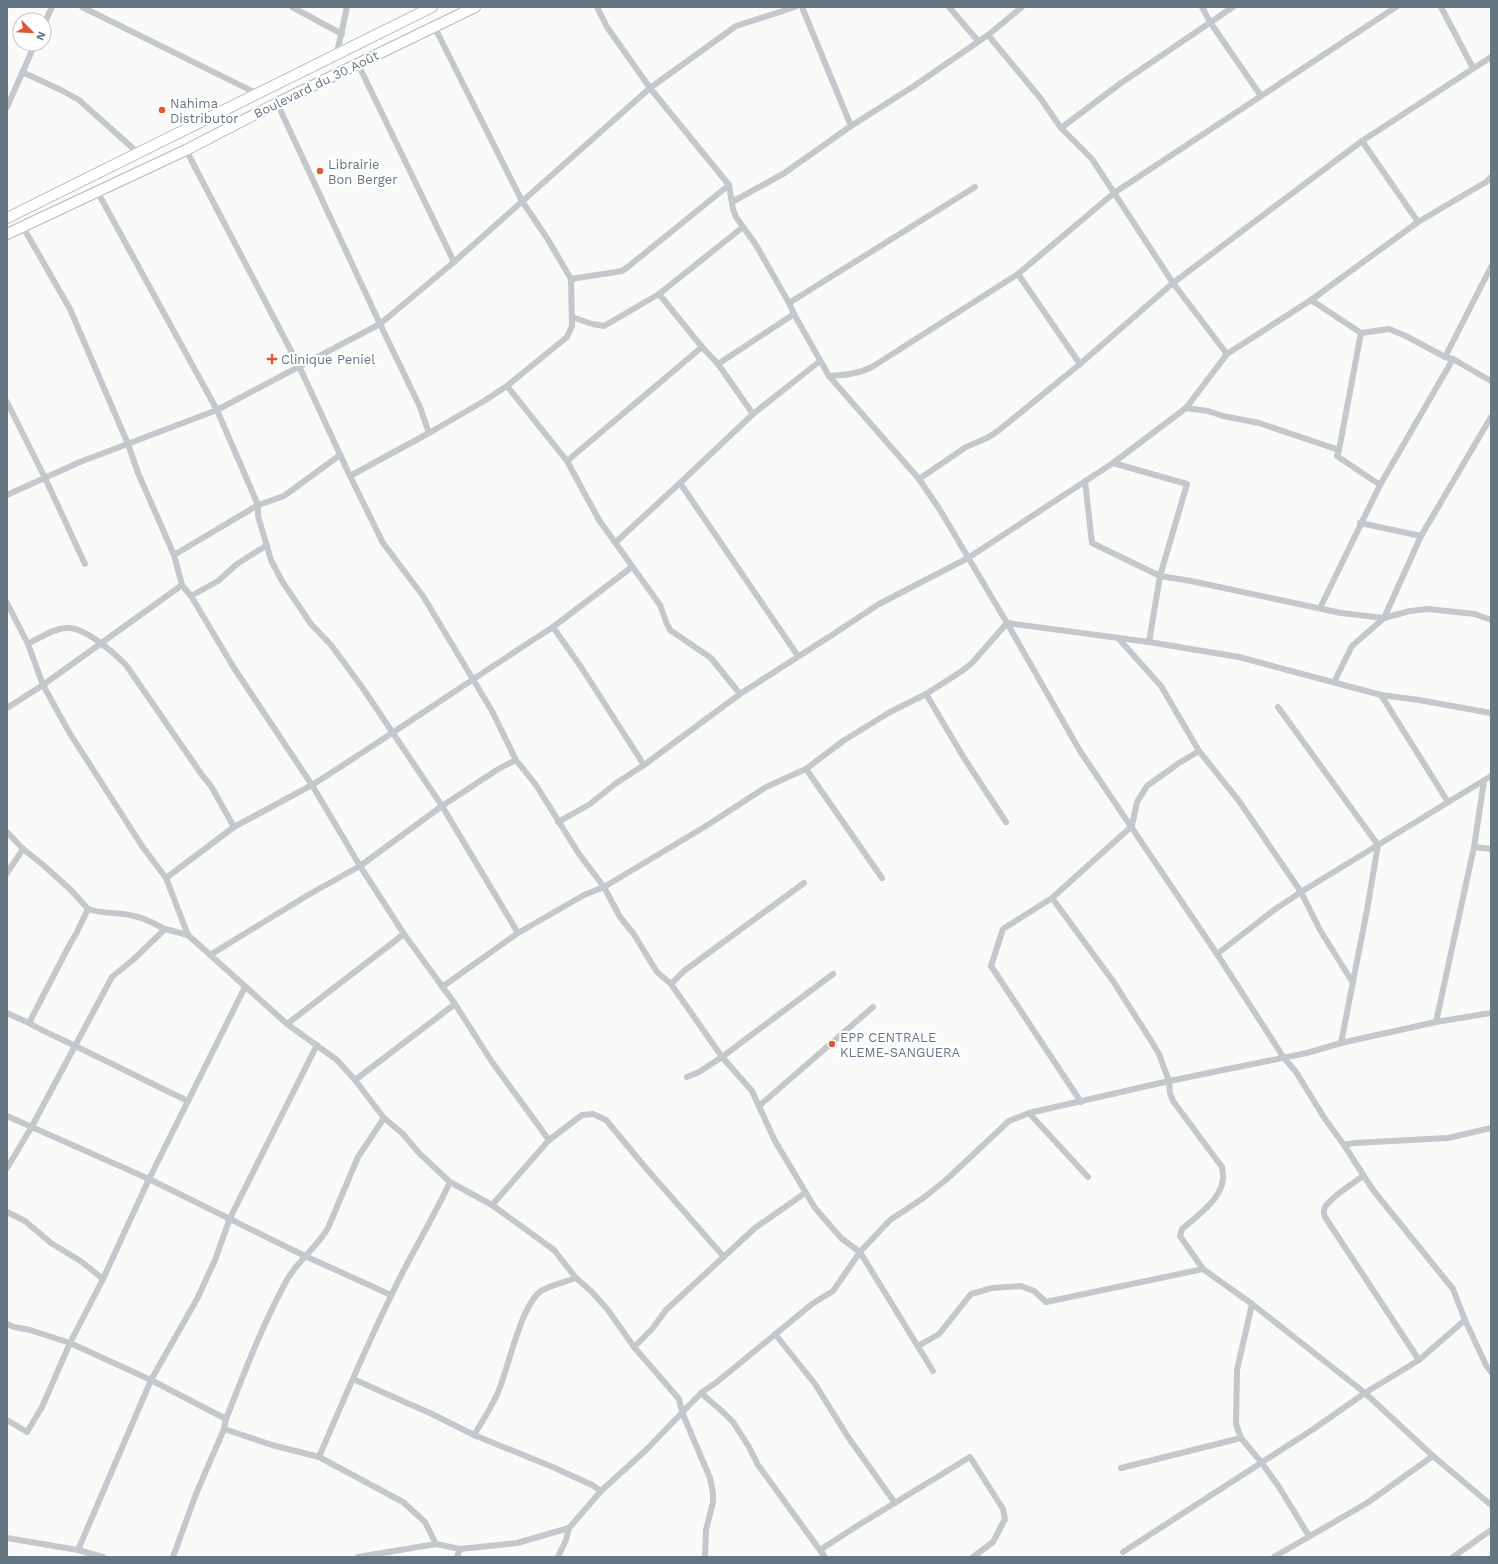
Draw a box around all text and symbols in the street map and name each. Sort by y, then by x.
north arrow [12,12,52,52]
text: N [33,29,48,42]
street label: Boulevard du 30 Août [251,47,382,121]
place label: Nahima Distributor [170,96,239,126]
marker: Nahima Distributor [157,105,167,115]
place label: Librairie Bon Berger [328,157,397,187]
marker: Librairie Bon Berger [315,166,325,176]
place label: Clinique Peniel [281,352,375,367]
marker: Clinique Peniel [266,353,278,365]
place label: EPP CENTRALE KLEME-SANGUERA [840,1030,961,1060]
marker: EPP CENTRALE KLEME-SANGUERA [827,1039,837,1049]

